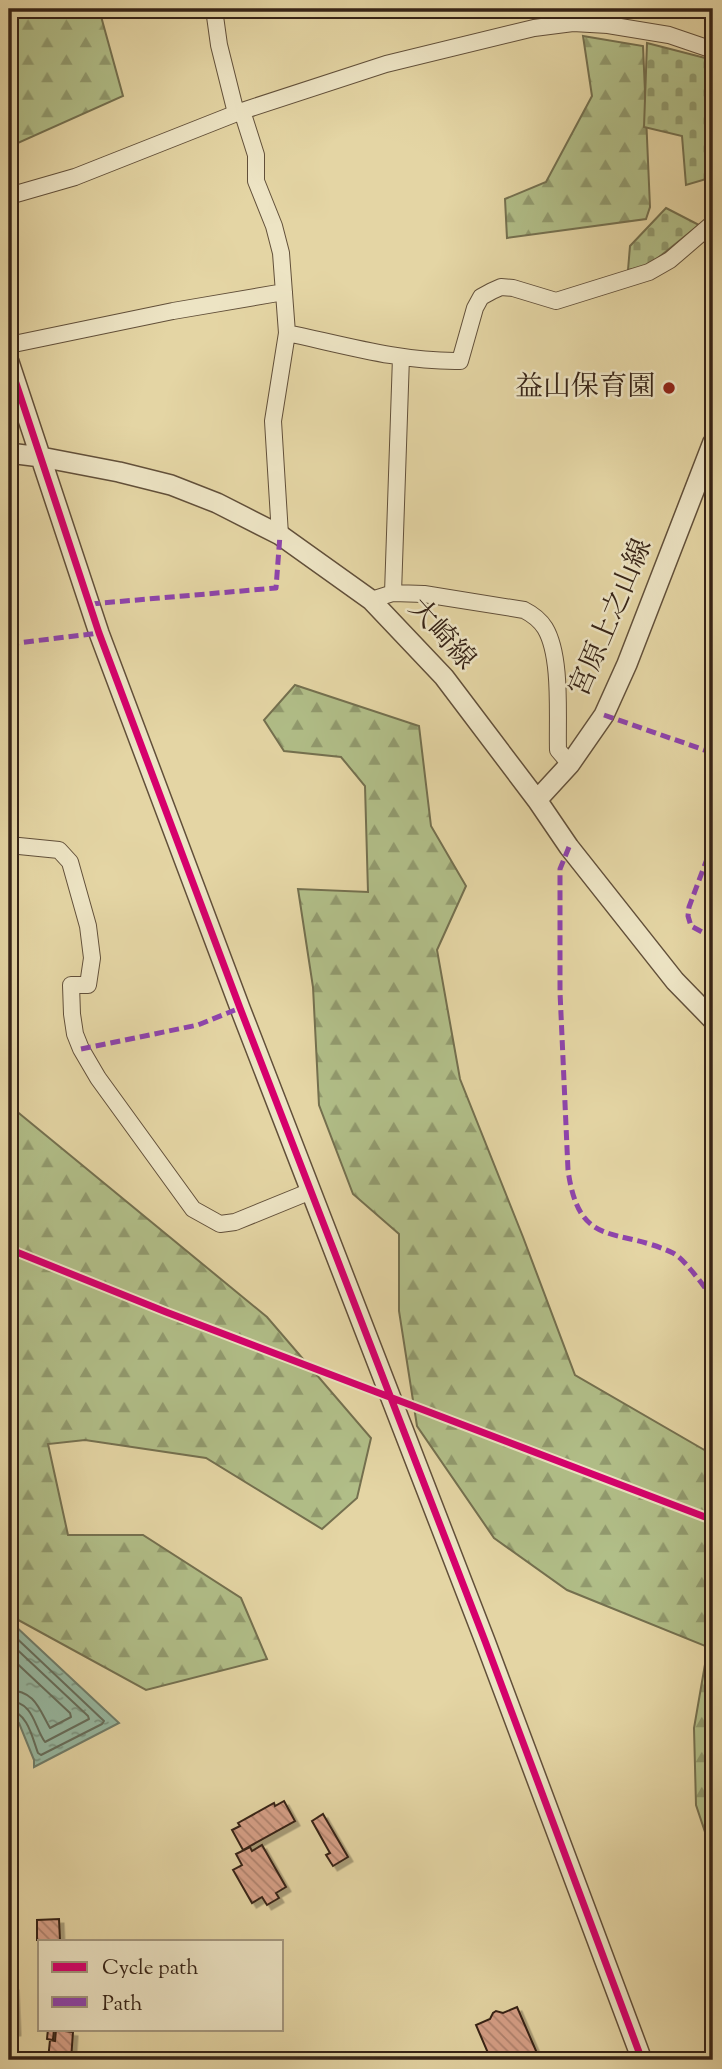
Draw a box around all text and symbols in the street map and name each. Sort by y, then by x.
place label: 益山保育園 [515,368,655,408]
marker: 益山保育園 [661,380,677,396]
street label: 宮原上之山線 [561,533,663,703]
street label: 大崎線 [398,590,484,680]
legend [38,1940,284,2030]
text: Cycle path [102,1954,199,1984]
text: Path [102,1990,143,2020]

